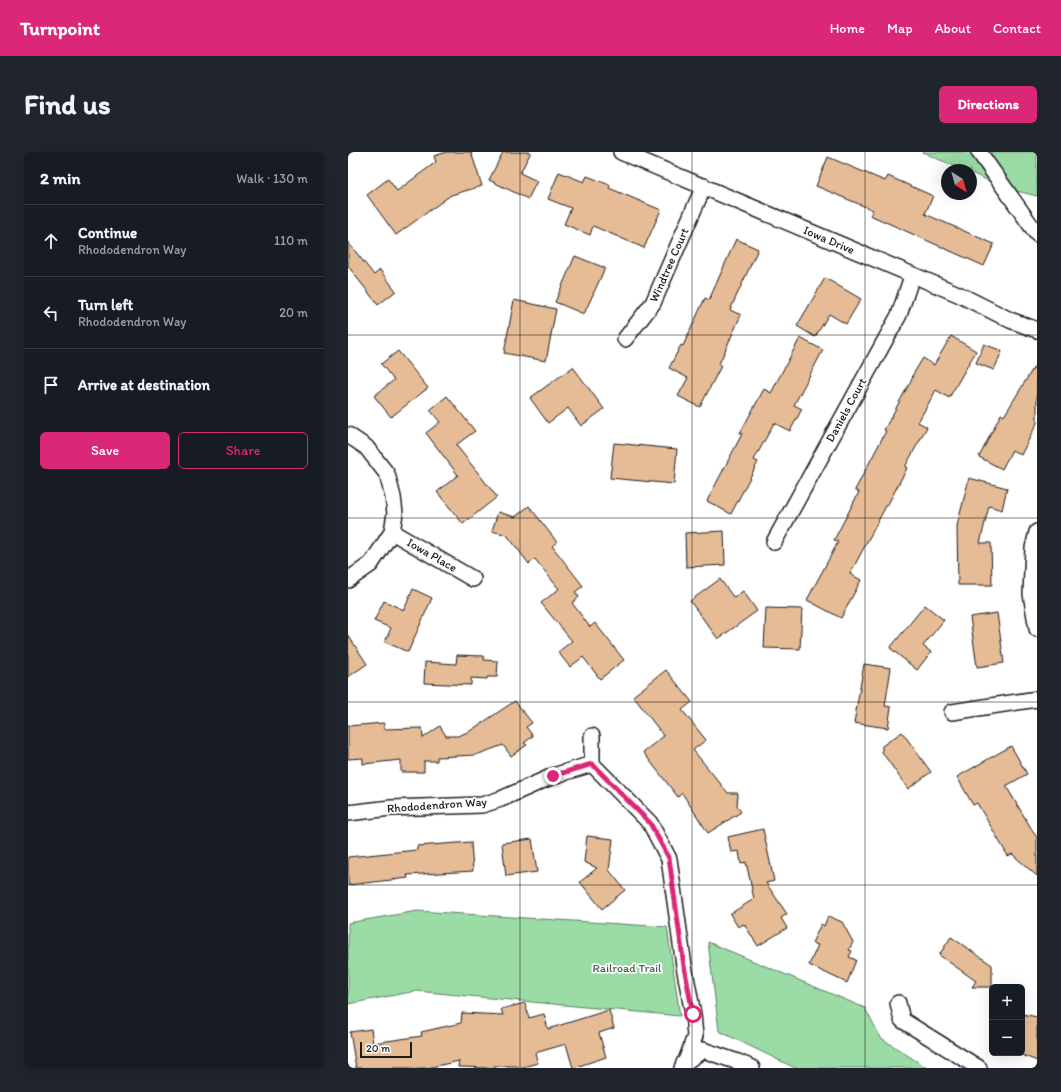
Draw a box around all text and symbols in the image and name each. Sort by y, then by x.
text: Turnpoint [20,17,100,40]
text: Home [830,20,865,37]
text: Map [887,20,913,37]
text: About [935,20,971,37]
text: Contact [993,20,1041,37]
button: Directions [939,86,1037,123]
text: Find us [24,87,111,121]
north arrow [941,164,977,200]
text: 2 min [40,168,80,188]
text: Walk · 130 m [236,171,308,186]
street label: Iowa Drive [801,223,857,257]
text: Continue [78,224,137,242]
street label: Windtree Court [646,225,692,304]
icon: ahead [40,230,62,252]
text: 110 m [274,233,308,248]
text: Rhododendron Way [78,242,186,257]
text: Turn left [78,296,133,314]
icon: left [40,302,62,324]
text: 20 m [279,305,308,320]
text: Rhododendron Way [78,314,186,329]
icon: arrive [40,374,62,396]
street label: Daniels Court [823,375,870,444]
text: Arrive at destination [78,376,210,394]
button: Save [40,432,170,469]
button: Share [178,432,308,469]
street label: Iowa Place [405,535,460,575]
route end [544,767,562,785]
street label: Rhododendron Way [387,795,488,815]
park label: Railroad Trail [592,961,662,975]
map controls [989,984,1025,1056]
button: + [989,984,1025,1020]
route start [684,1005,702,1023]
button: − [989,1020,1025,1056]
scale bar [360,1040,412,1059]
text: 20 m [366,1042,390,1055]

